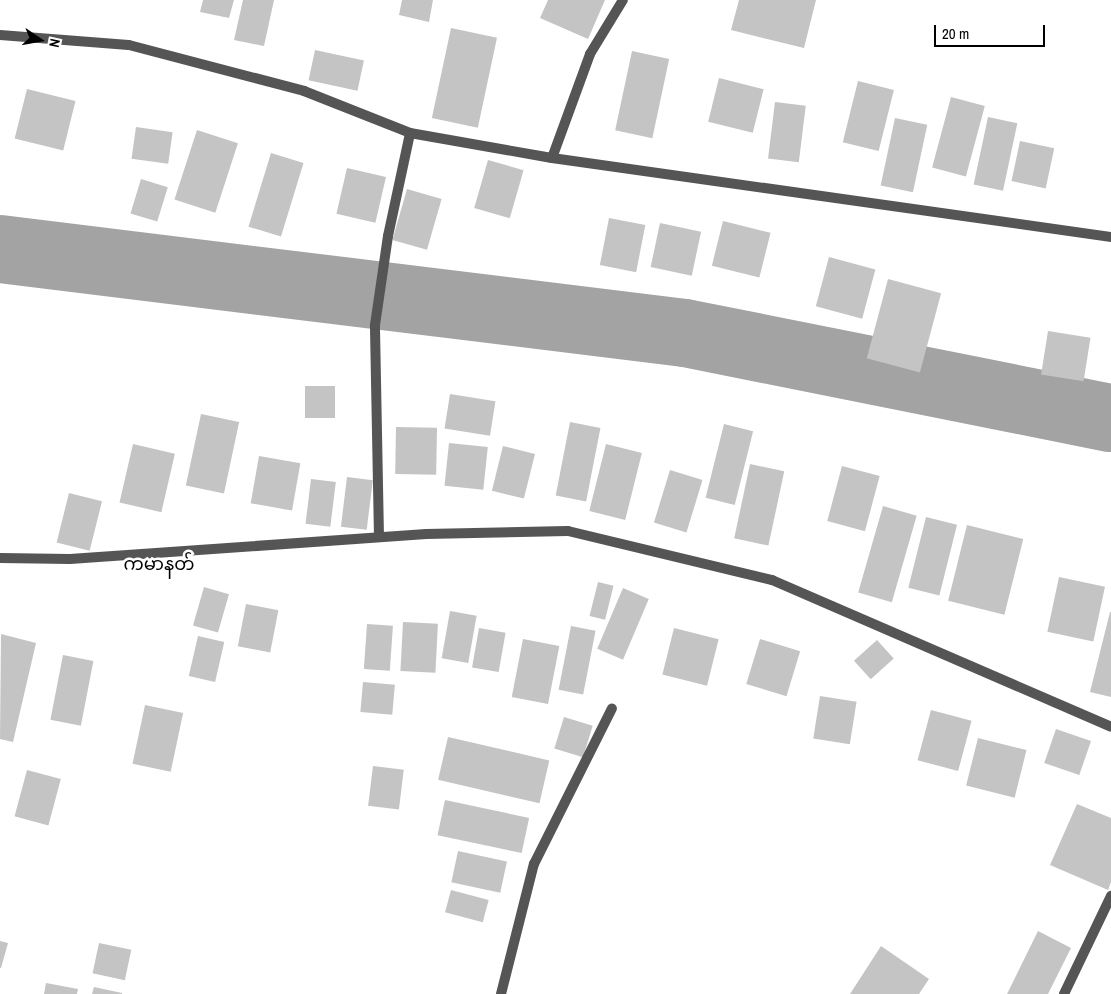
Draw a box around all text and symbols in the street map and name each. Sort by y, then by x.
north arrow [15,15,65,65]
scale bar [936,15,1047,47]
text: 20 m [942,23,969,44]
text: N [45,37,64,49]
district label: ကမာနတ် [123,553,195,575]

